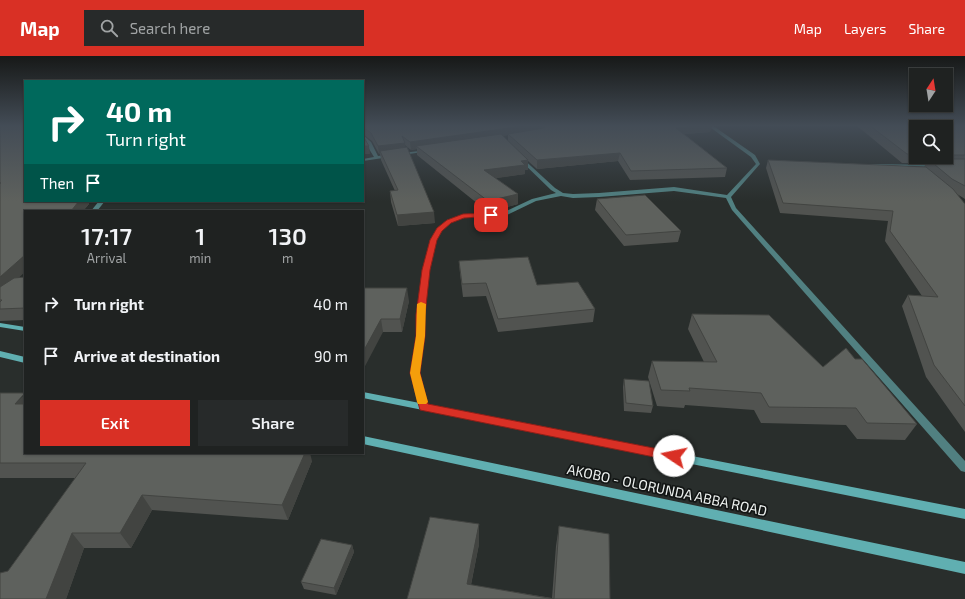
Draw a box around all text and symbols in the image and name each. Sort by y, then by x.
search box [84,10,364,46]
text: Map [20,17,60,40]
icon: search [98,17,120,39]
text: Search here [130,19,210,37]
text: Map [794,20,822,37]
text: Layers [844,20,886,37]
text: Share [908,20,945,37]
north arrow [909,68,953,112]
map controls [909,68,953,164]
text: 40 m [106,94,172,128]
icon: right [40,96,92,148]
button: search [909,120,953,164]
text: Turn right [106,128,186,150]
icon: arrive [82,172,104,194]
text: Then [40,174,74,192]
pin [474,198,508,232]
icon: arrive [480,204,502,226]
text: 17:17 [81,221,132,250]
text: 1 [195,221,205,250]
text: 130 [268,221,307,250]
text: Arrival [87,250,126,266]
text: min [189,250,211,266]
text: m [282,250,293,266]
icon: right [40,293,62,315]
text: Turn right [74,295,144,313]
text: 40 m [313,295,348,313]
icon: arrive [40,345,62,367]
text: Arrive at destination [74,347,220,365]
text: 90 m [314,347,348,365]
button: Exit [40,400,190,446]
button: Share [198,400,348,446]
position arrow [653,435,695,477]
street label: AKOBO - OLORUNDA ABBA ROAD [566,460,769,519]

